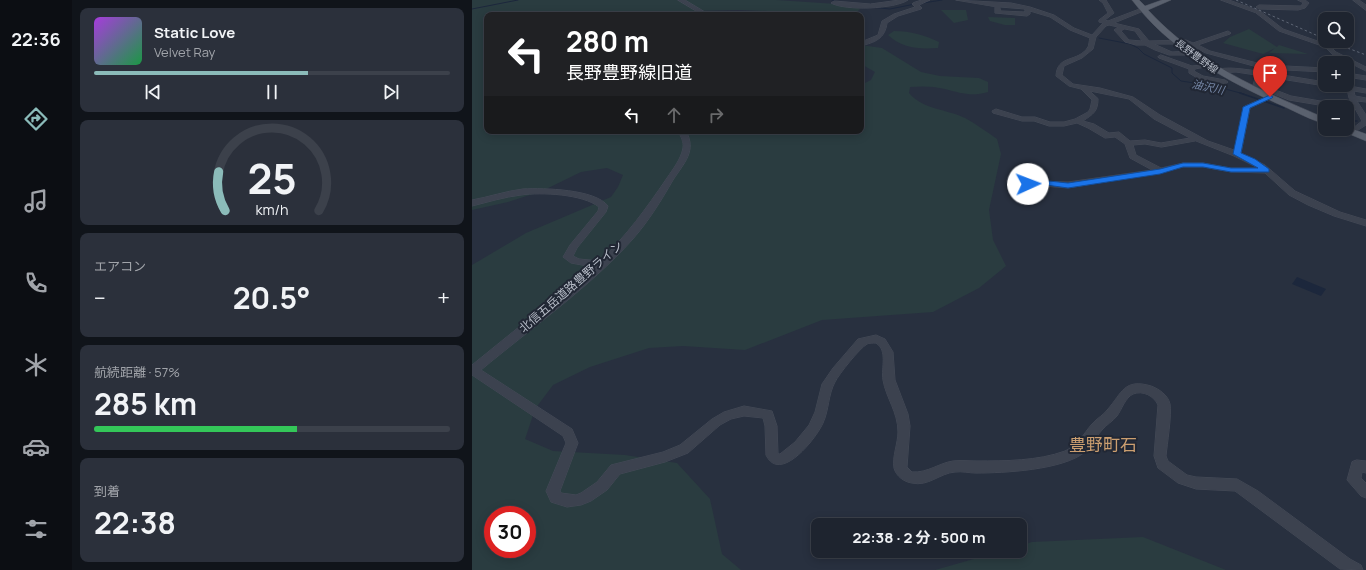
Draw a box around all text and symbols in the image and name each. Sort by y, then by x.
map controls [1318,12,1354,136]
button: search [1318,12,1354,48]
text: Static Love [154,22,235,43]
text: 280 m [566,22,649,60]
text: 22:36 [11,27,61,51]
icon: left [500,28,552,80]
street label: 長野豊野線 [1173,36,1221,76]
text: Velvet Ray [154,43,215,61]
pin [1253,56,1287,97]
button: + [1318,56,1354,92]
text: 長野豊野線旧道 [566,60,692,84]
icon: arrive [1259,62,1281,84]
water label: 油沢川 [1190,76,1227,97]
icon: previous [142,81,164,103]
icon: pause [261,81,283,103]
icon: next [380,81,402,103]
button: − [1318,100,1354,136]
icon: left [621,104,643,126]
icon: ahead [663,104,685,126]
icon: right [705,104,727,126]
icon: directions [22,105,50,133]
text: 25 [247,149,297,205]
position arrow [1007,163,1049,205]
icon: music [22,187,50,215]
text: km/h [255,199,289,218]
street label: 北信五岳道路豊野ライン [515,237,626,336]
text: エアコン [94,257,146,275]
icon: phone [22,269,50,297]
text: 20.5° [233,277,311,318]
text: − [94,283,106,313]
text: + [437,283,450,313]
icon: climate [22,351,50,379]
text: 航続距離 · 57% [94,363,180,381]
text: 285 km [94,383,197,424]
icon: car [22,433,50,461]
district label: 豊野町石 [1069,433,1137,456]
text: 到着 [94,482,120,500]
text: 22:38 [94,502,176,543]
speed limit sign: 30 [484,506,536,558]
icon: filters [22,515,50,543]
text: 22:38 · 2 分 · 500 m [853,527,985,548]

